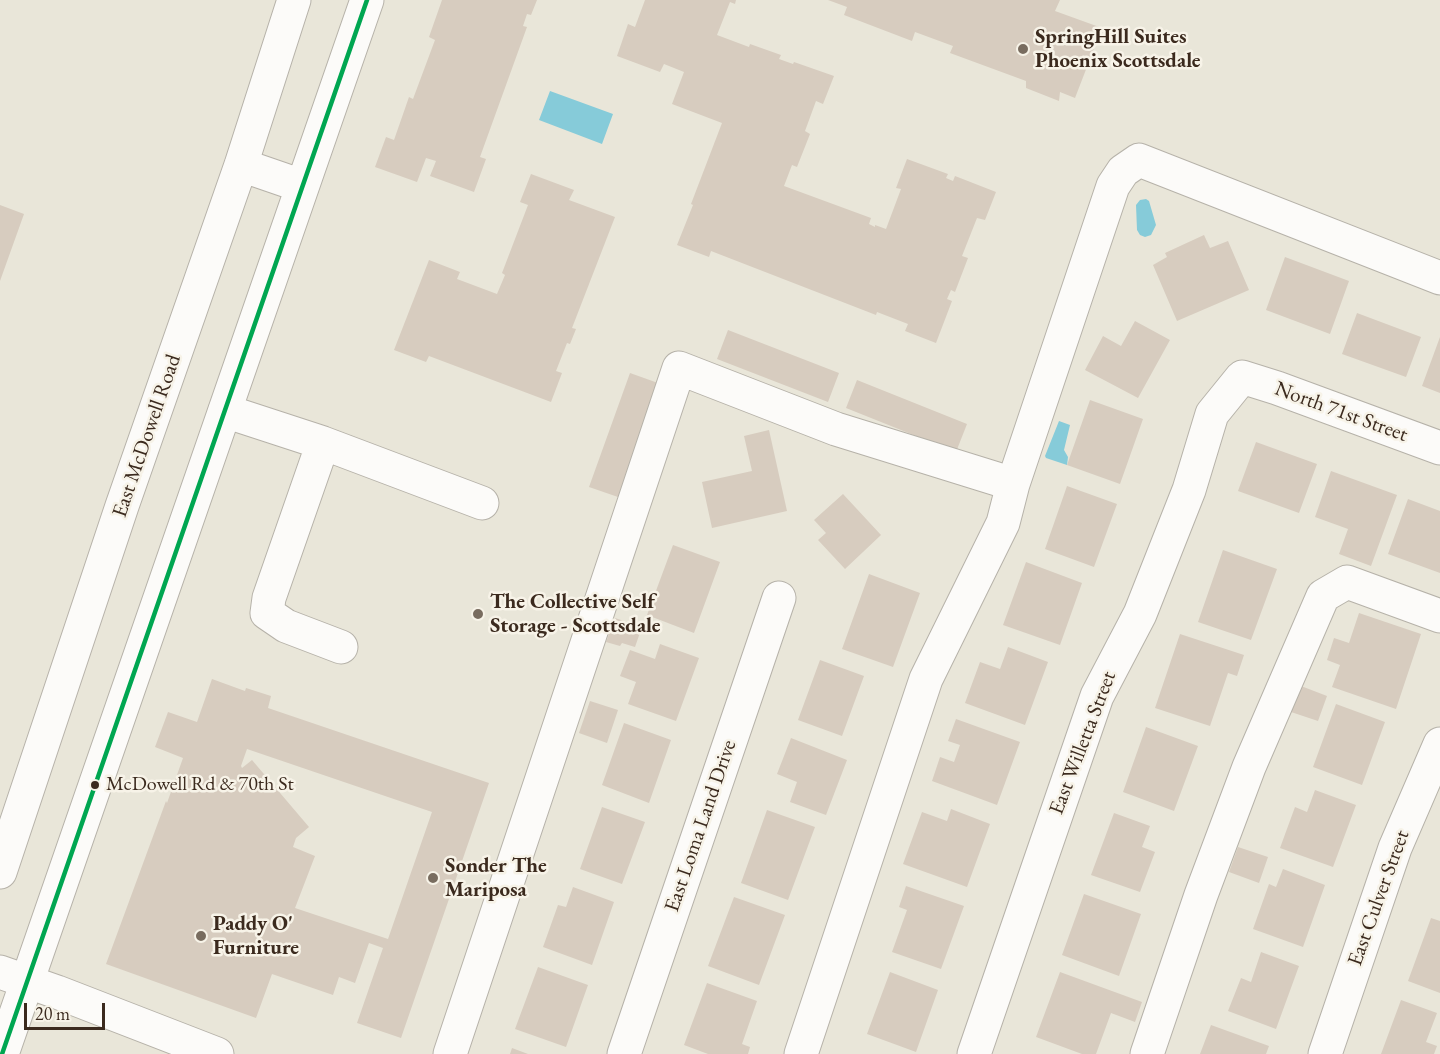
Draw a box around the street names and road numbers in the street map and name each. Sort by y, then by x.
street label: East McDowell Road [107,351,187,521]
street label: North 71st Street [1271,376,1411,448]
street label: East Willetta Street [1044,668,1122,818]
street label: East Loma Land Drive [660,737,742,915]
street label: East Culver Street [1343,827,1415,969]

